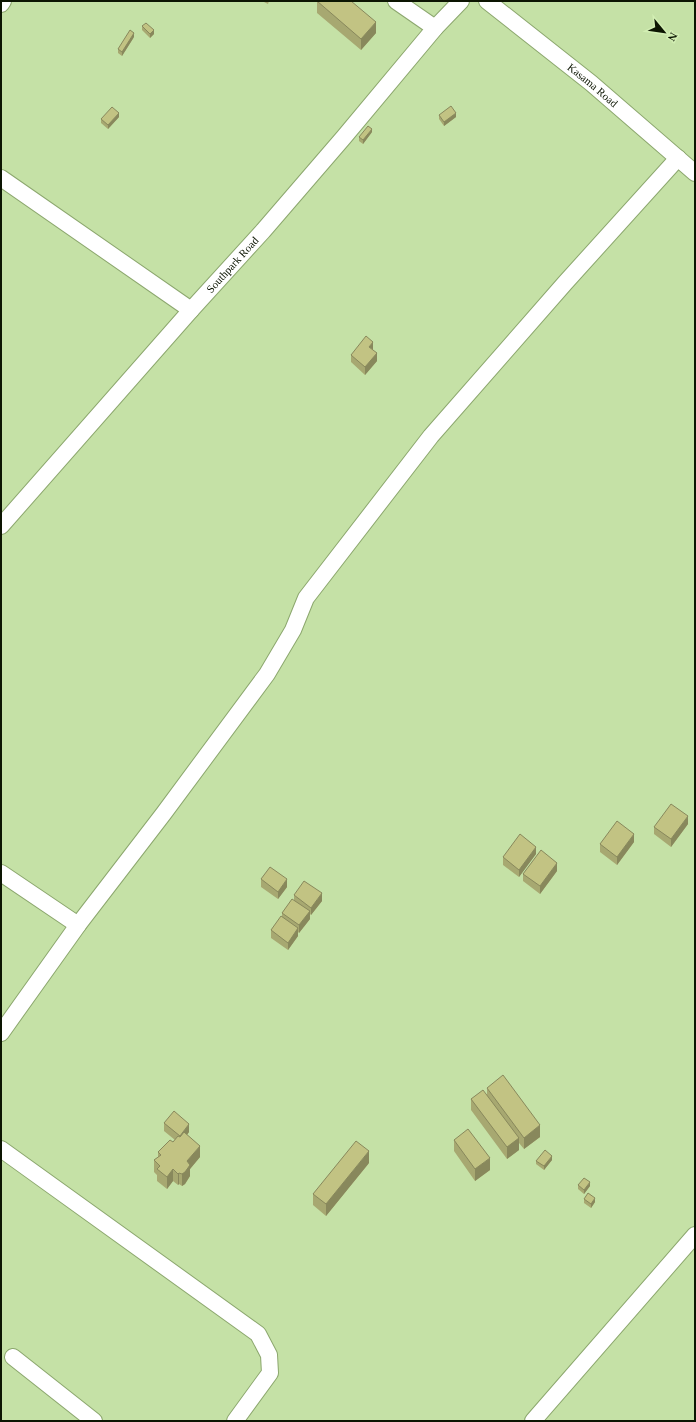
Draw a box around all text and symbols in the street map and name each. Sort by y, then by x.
north arrow [644,12,684,52]
text: N [666,30,680,43]
street label: Kasama Road [565,61,620,110]
street label: Southpark Road [204,234,261,295]

